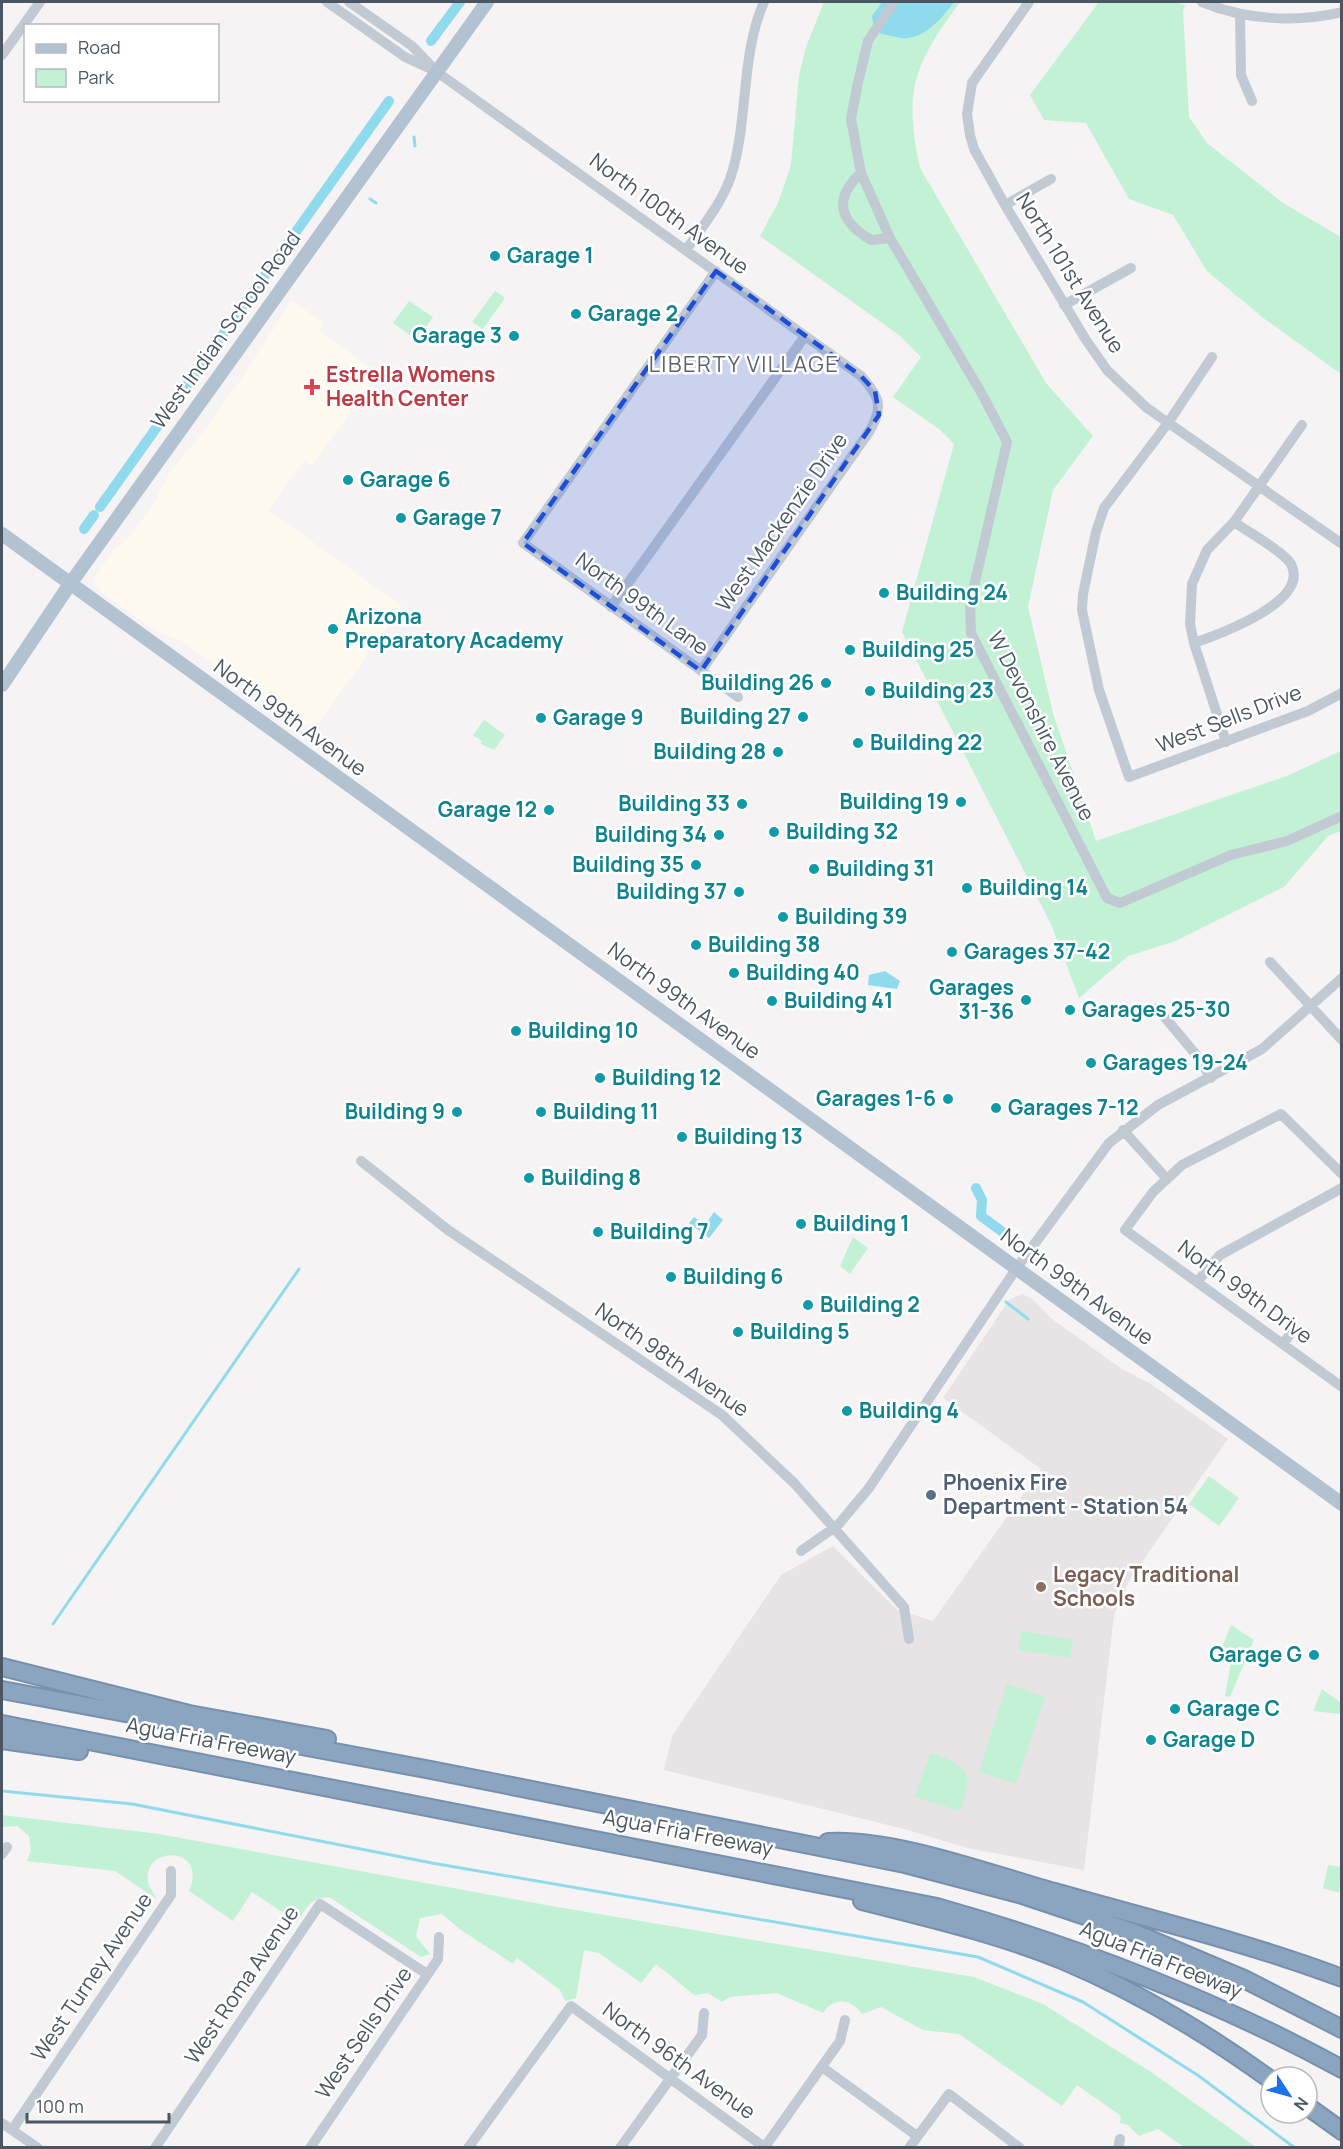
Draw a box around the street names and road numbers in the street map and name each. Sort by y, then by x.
street label: North 100th Avenue [584,146,755,280]
street label: North 101st Avenue [1010,187,1132,358]
street label: West Indian School Road [144,225,306,434]
street label: West Mackenzie Drive [709,427,853,616]
street label: North 99th Lane [571,546,715,661]
street label: W Devonshire Avenue [982,626,1102,825]
street label: North 99th Avenue [209,652,373,782]
street label: West Sells Drive [1152,677,1305,759]
street label: North 99th Avenue [603,935,767,1065]
street label: North 99th Avenue [996,1221,1160,1351]
street label: North 99th Drive [1173,1233,1318,1349]
street label: North 98th Avenue [590,1296,755,1423]
street label: Agua Fria Freeway [124,1710,299,1770]
street label: Agua Fria Freeway [601,1802,776,1862]
street label: West Turney Avenue [24,1887,158,2066]
street label: West Roma Avenue [178,1900,305,2069]
street label: Agua Fria Freeway [1076,1914,1247,2004]
street label: West Sells Drive [309,1961,418,2104]
street label: North 96th Avenue [598,1995,762,2125]

